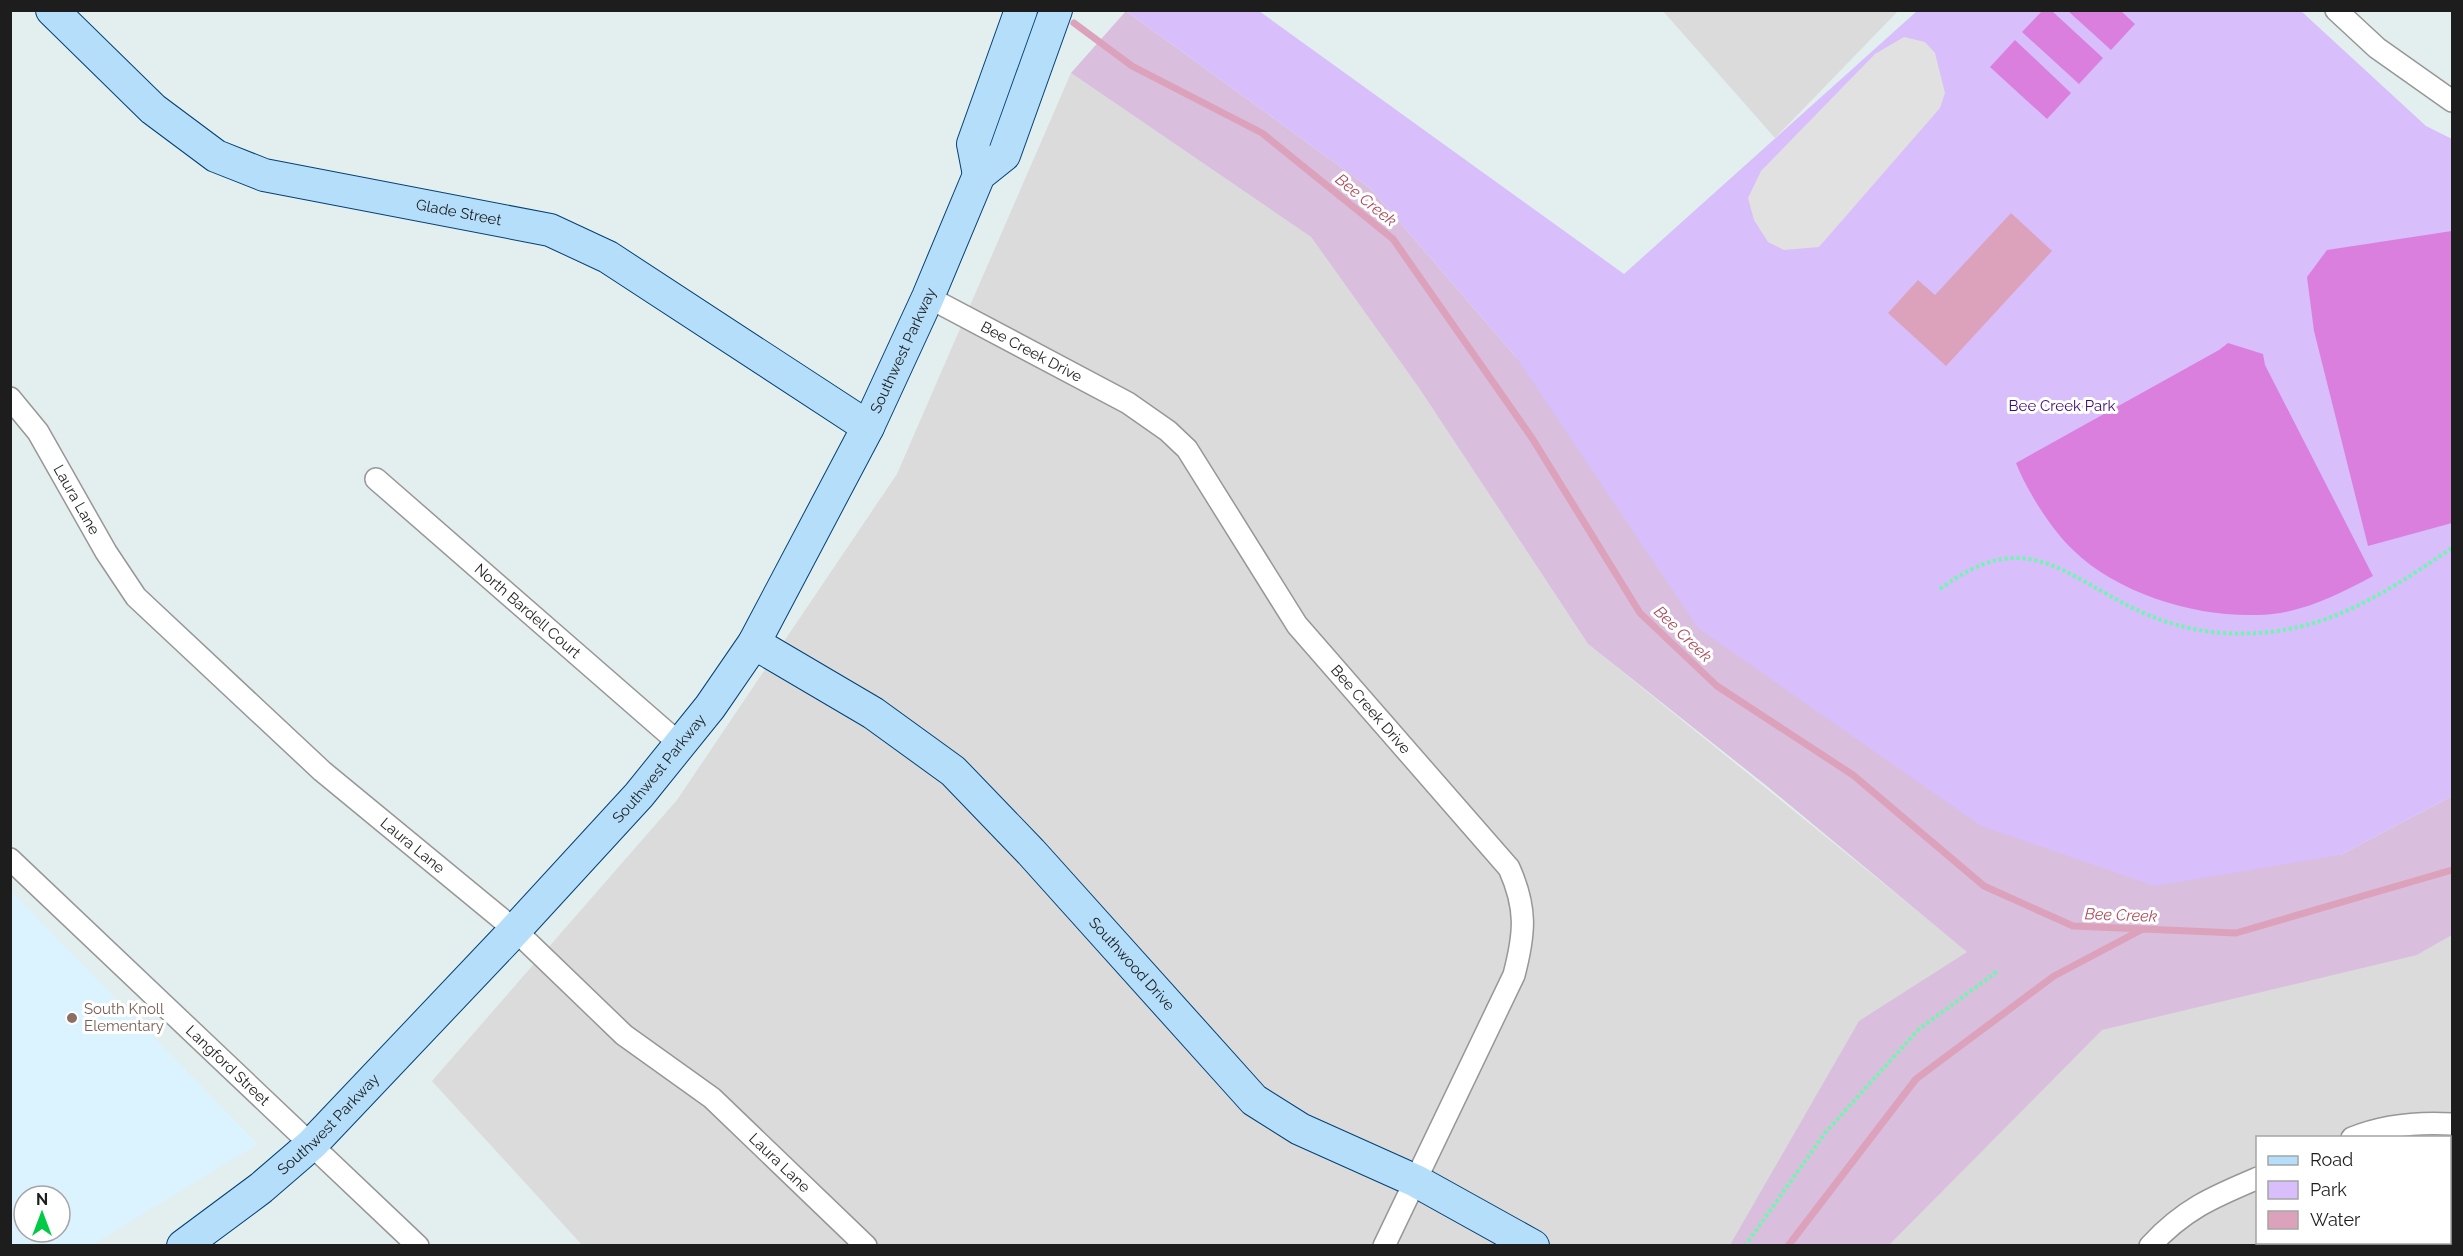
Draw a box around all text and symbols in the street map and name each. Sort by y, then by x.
water label: Bee Creek [1332,170,1401,231]
street label: Glade Street [415,195,503,229]
street label: Southwest Parkway [867,285,940,416]
street label: Bee Creek Drive [978,318,1085,386]
park label: Bee Creek Park [2009,397,2115,415]
street label: Laura Lane [49,462,103,538]
street label: North Bardell Court [471,560,584,662]
water label: Bee Creek [1650,602,1716,666]
street label: Bee Creek Drive [1327,661,1414,758]
street label: Southwest Parkway [609,711,710,827]
street label: Laura Lane [377,814,448,877]
water label: Bee Creek [2084,904,2158,926]
street label: Southwood Drive [1085,914,1178,1015]
place label: South Knoll Elementary [84,1000,165,1035]
marker: South Knoll Elementary [65,1011,79,1025]
street label: Langford Street [182,1022,273,1109]
street label: Southwest Parkway [274,1070,383,1179]
street label: Laura Lane [745,1129,814,1196]
legend [2256,1136,2451,1244]
text: Road [2310,1149,2353,1170]
text: Park [2310,1179,2347,1200]
north arrow [12,1184,72,1244]
text: N [36,1190,48,1209]
text: Water [2310,1209,2361,1230]

